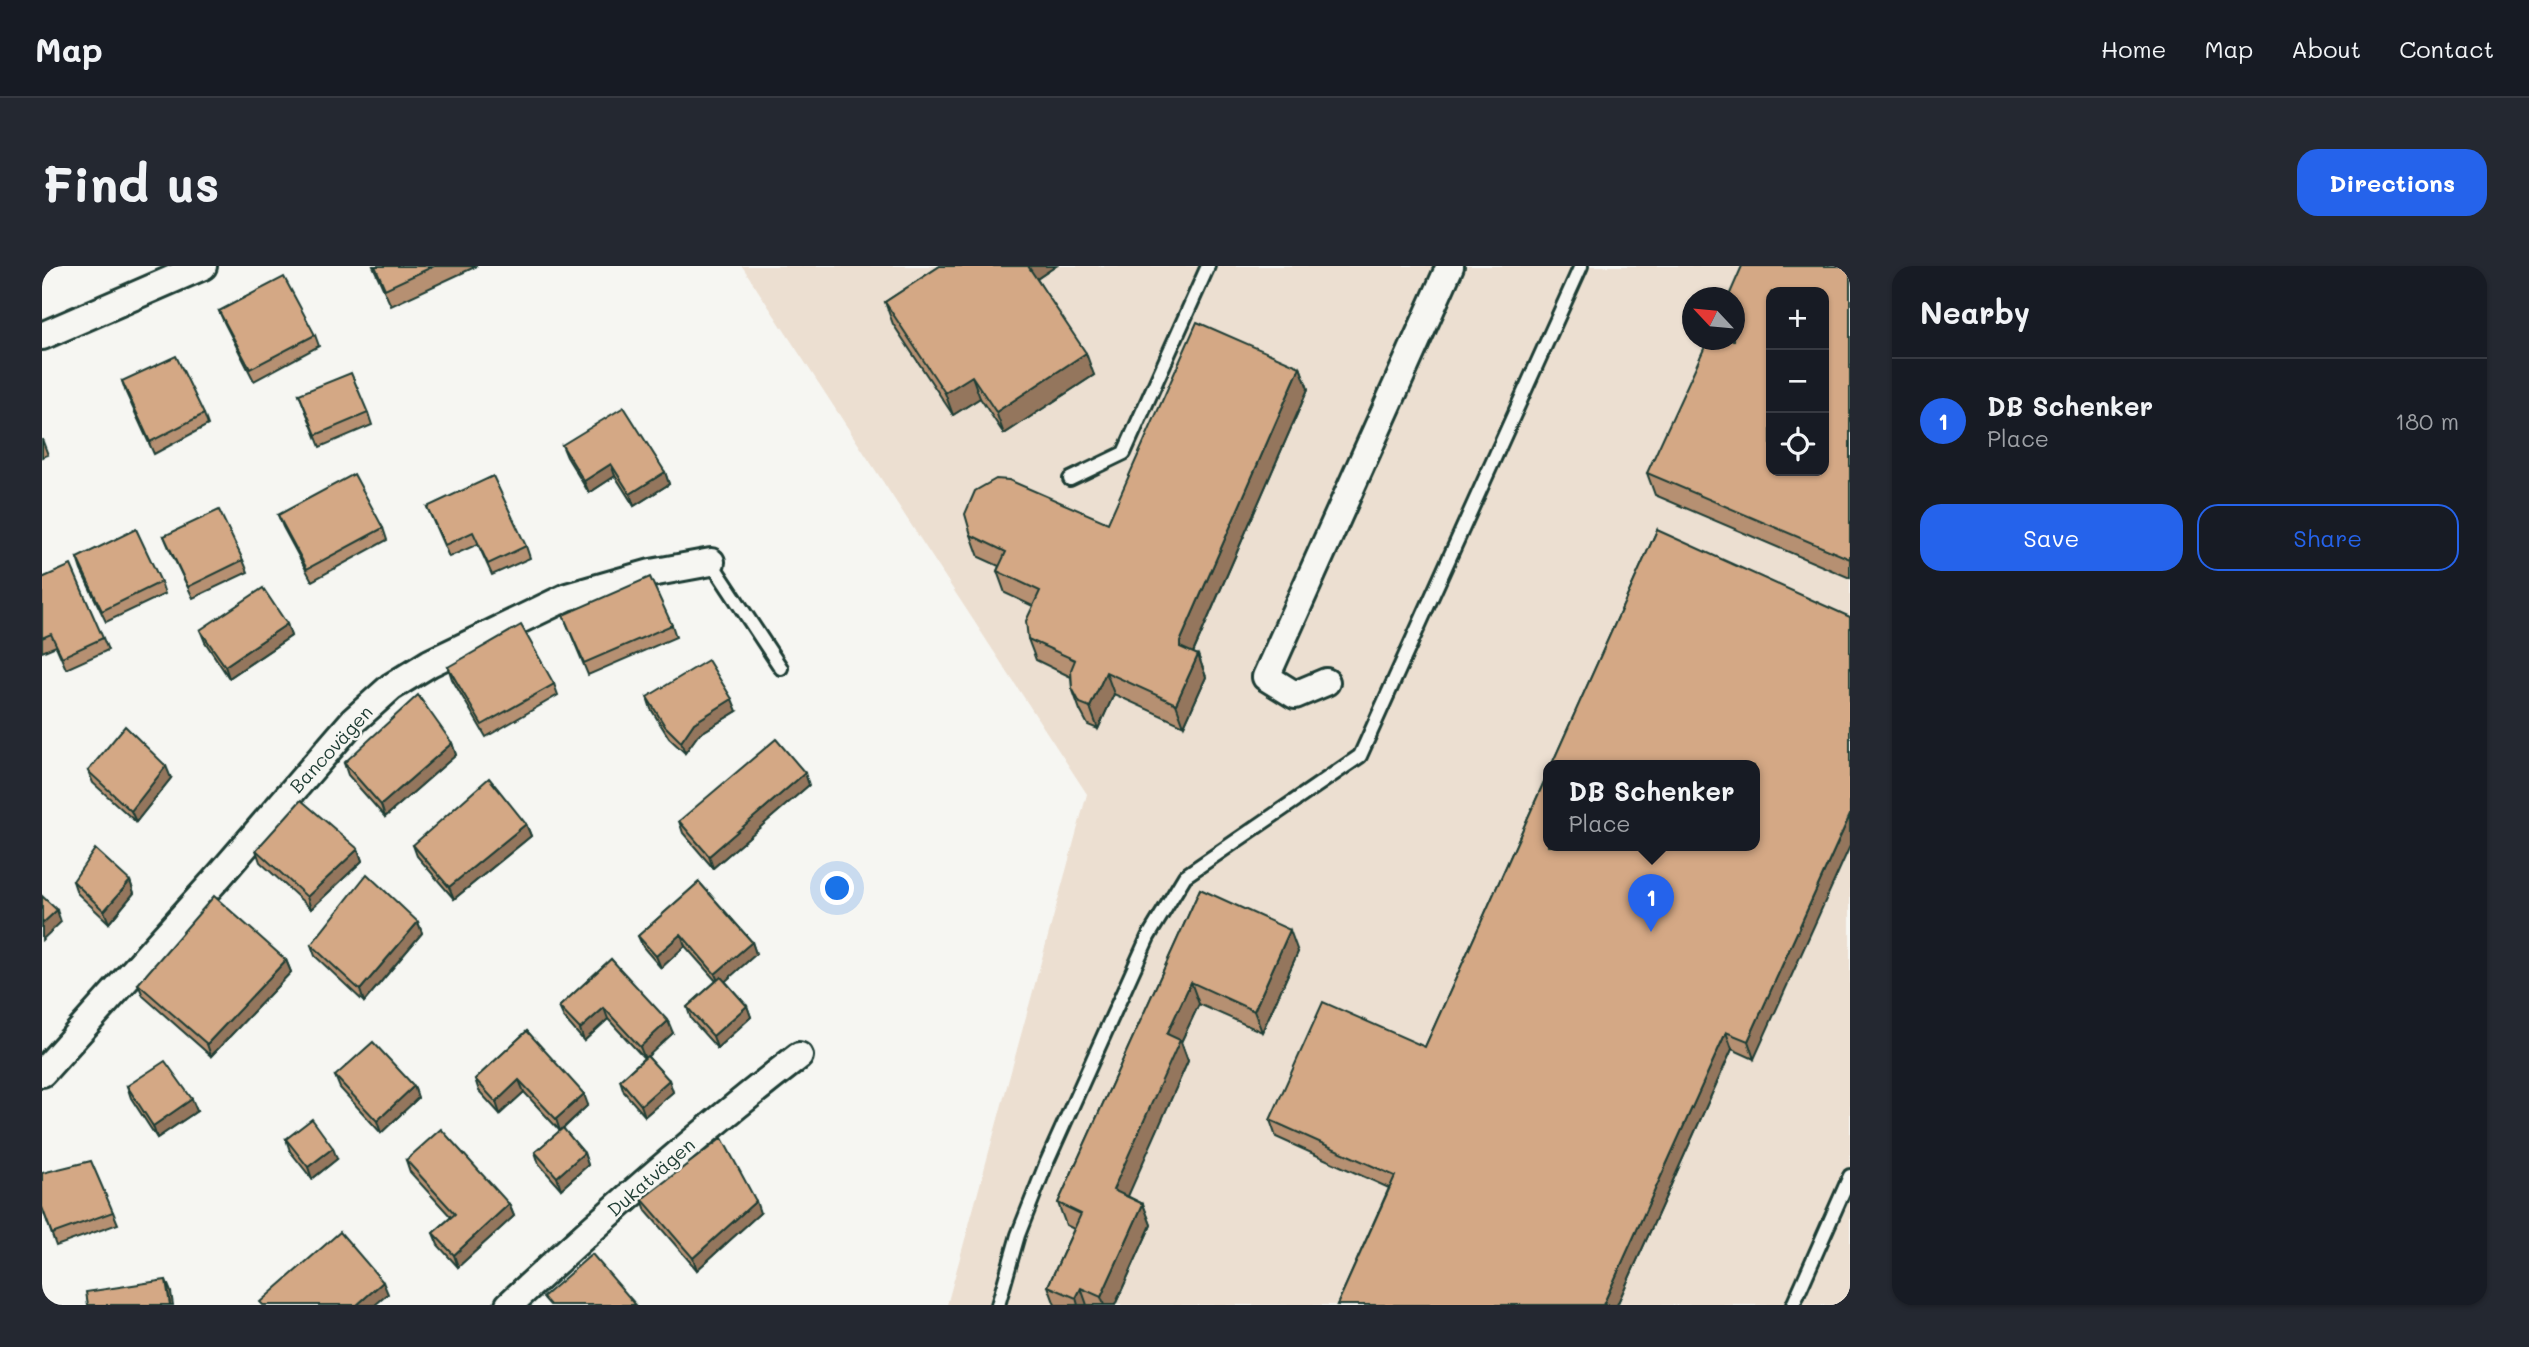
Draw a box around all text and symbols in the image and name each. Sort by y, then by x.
text: Map [35,27,103,70]
text: Home [2101,33,2166,64]
text: Map [2204,33,2253,64]
text: About [2291,33,2361,64]
text: Contact [2399,33,2494,64]
button: Directions [2297,149,2487,216]
text: Find us [42,151,220,214]
north arrow [1682,287,1745,350]
map controls [1766,287,1829,476]
button: + [1766,287,1829,350]
text: Nearby [1920,292,2030,332]
button: − [1766,350,1829,413]
text: DB Schenker [1987,389,2153,423]
text: 1 [1938,406,1948,436]
text: 180 m [2395,406,2459,436]
button: locate [1766,413,1829,476]
text: Place [1987,423,2049,453]
button: Save [1920,504,2183,571]
button: Share [2197,504,2459,571]
street label: Bancovägen [284,700,378,798]
popup [1543,760,1760,851]
text: DB Schenker [1569,774,1734,808]
text: Place [1569,808,1630,838]
your location [820,871,854,905]
pin: 1 [1628,874,1674,932]
street label: Dukatvägen [602,1132,700,1222]

